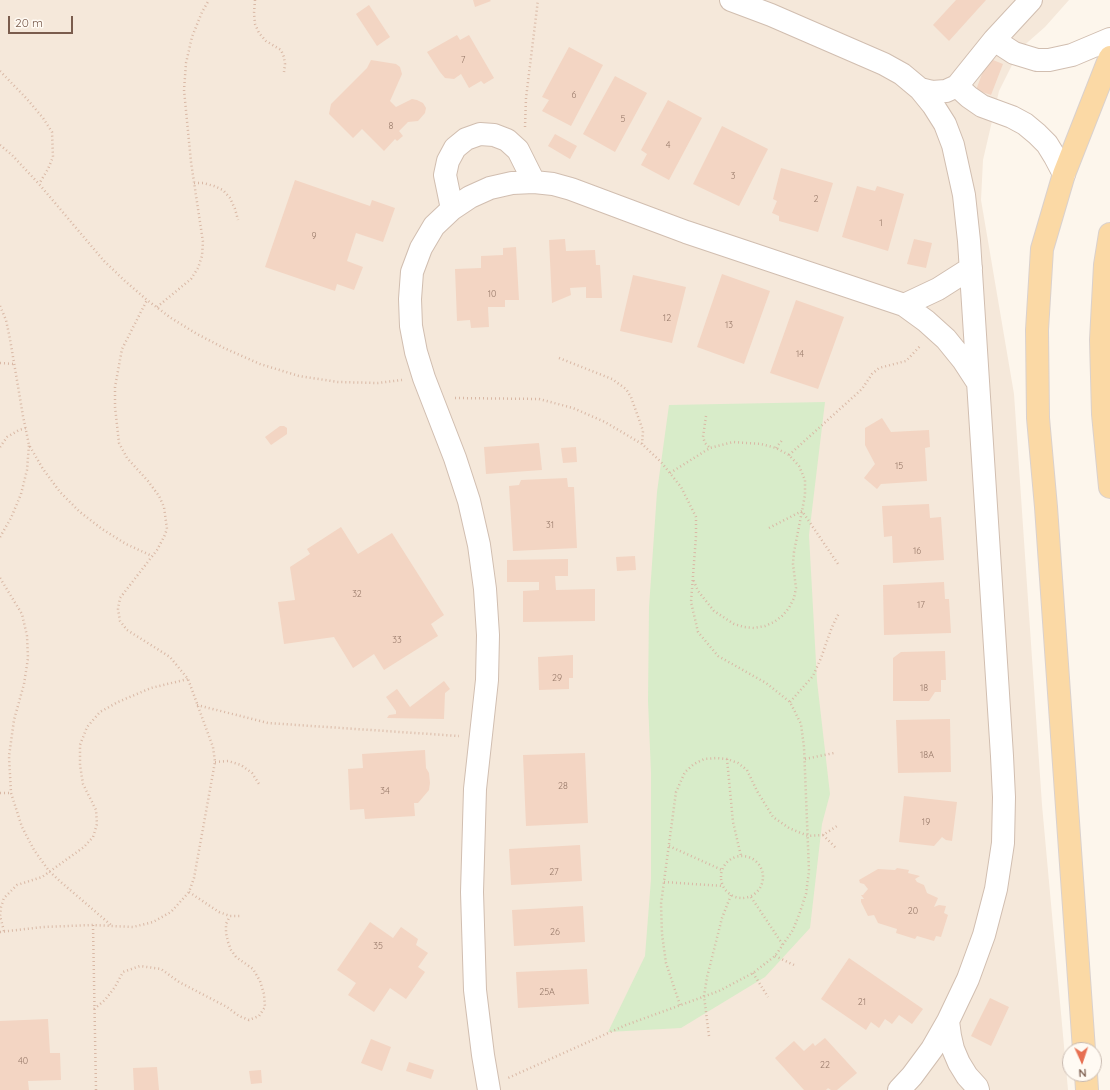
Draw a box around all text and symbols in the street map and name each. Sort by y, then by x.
scale bar [10,8,75,34]
text: 20 m [15,15,43,30]
house number: 7 [461,55,465,65]
house number: 6 [572,90,576,100]
house number: 5 [621,114,625,124]
house number: 8 [389,121,393,131]
house number: 4 [666,140,670,150]
house number: 3 [731,171,735,181]
house number: 2 [814,194,818,204]
house number: 1 [879,218,883,228]
house number: 9 [311,231,317,241]
house number: 10 [488,289,496,299]
house number: 12 [663,313,671,323]
house number: 13 [725,320,733,330]
house number: 14 [796,349,804,359]
house number: 15 [895,461,903,471]
house number: 31 [546,520,554,530]
house number: 16 [913,546,921,556]
house number: 32 [352,589,362,599]
house number: 17 [917,600,925,610]
house number: 33 [392,635,402,645]
house number: 29 [552,673,562,683]
house number: 18 [920,683,928,693]
house number: 18A [920,750,934,760]
house number: 28 [558,781,568,791]
house number: 34 [380,786,390,796]
house number: 19 [922,817,930,827]
house number: 27 [549,867,559,877]
house number: 20 [908,906,918,916]
house number: 26 [550,927,560,937]
house number: 35 [373,941,383,951]
house number: 25A [539,987,555,997]
house number: 21 [858,997,866,1007]
north arrow [1062,1042,1102,1082]
house number: 40 [18,1056,28,1066]
house number: 22 [820,1060,830,1070]
text: N [1078,1066,1087,1080]

